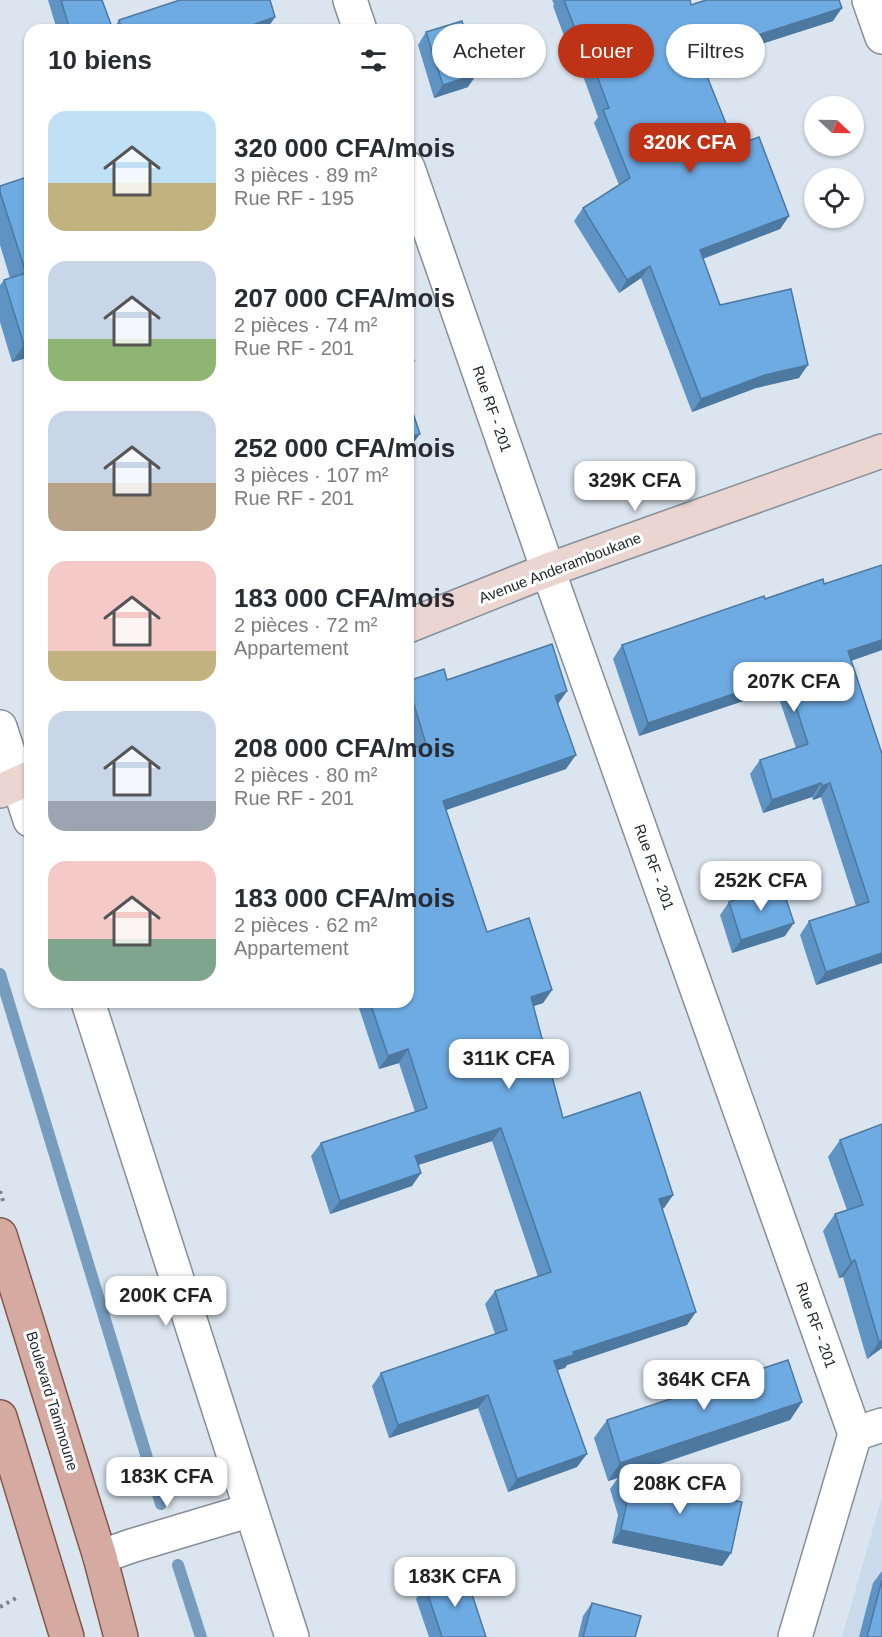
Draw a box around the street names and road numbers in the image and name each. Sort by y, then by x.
street label: Rue RF - 201 [470,363,515,454]
street label: Avenue Anderamboukane [476,529,643,606]
street label: Rue RF - 201 [631,822,678,912]
street label: Rue RF - 201 [793,1280,840,1370]
street label: Boulevard Tanimoune [23,1329,82,1473]

